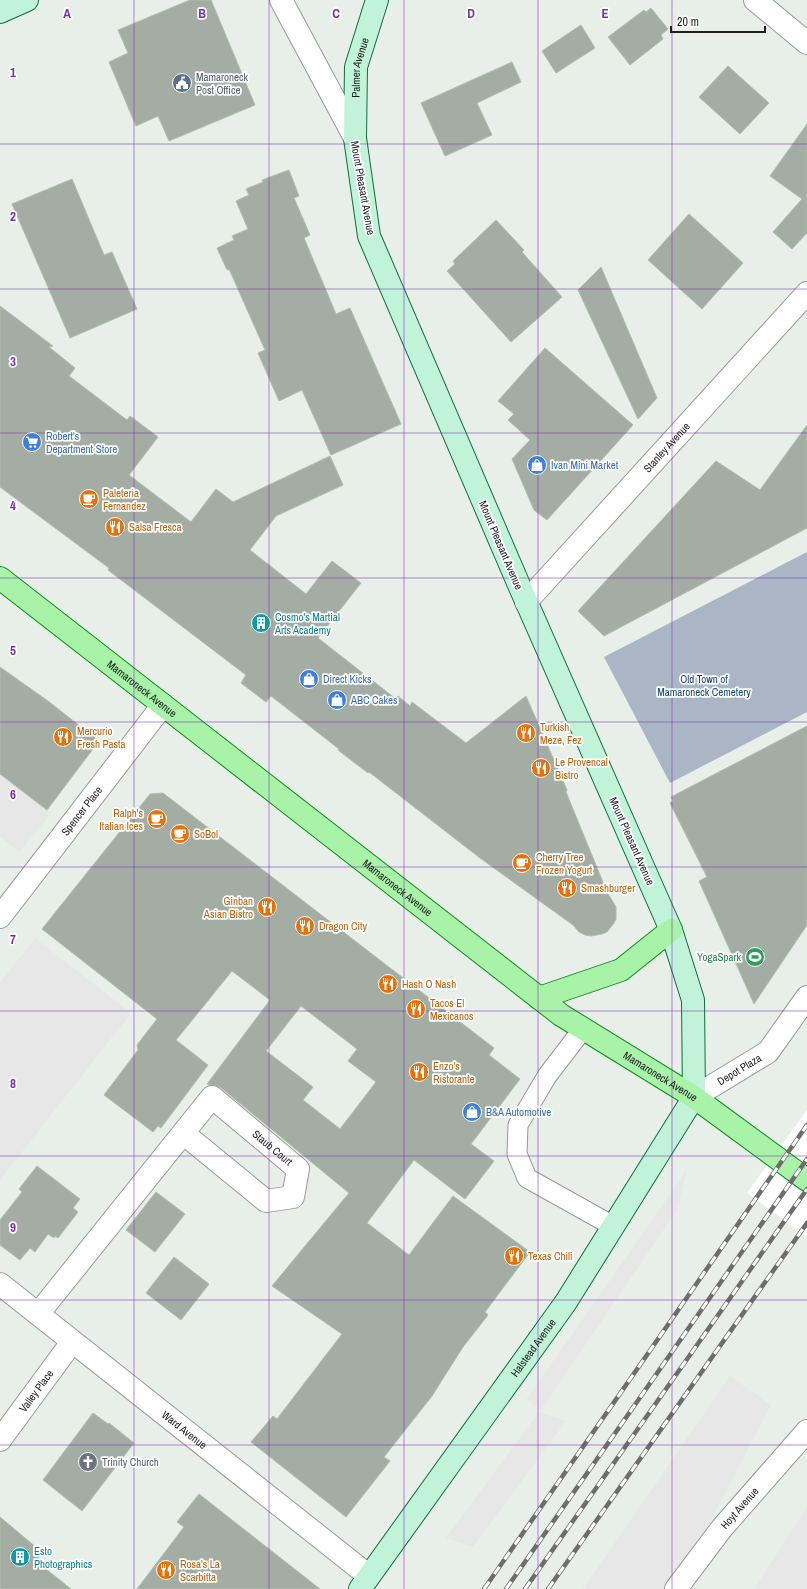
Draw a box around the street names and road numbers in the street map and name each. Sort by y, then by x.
street label: Palmer Avenue [349,36,372,98]
street label: Mount Pleasant Avenue [348,140,378,236]
street label: Stanley Avenue [640,419,693,475]
street label: Mount Pleasant Avenue [476,498,526,592]
street label: Mamaroneck Avenue [104,657,180,720]
street label: Spencer Place [58,783,105,838]
street label: Mount Pleasant Avenue [606,795,658,887]
street label: Mamaroneck Avenue [360,856,435,919]
street label: Mamaroneck Avenue [621,1048,701,1104]
street label: Depot Plaza [715,1051,764,1088]
street label: Staub Court [249,1127,296,1169]
street label: Halstead Avenue [508,1316,559,1380]
street label: Valley Place [16,1367,56,1415]
street label: Ward Avenue [159,1408,210,1452]
street label: Hoyt Avenue [717,1484,762,1532]

